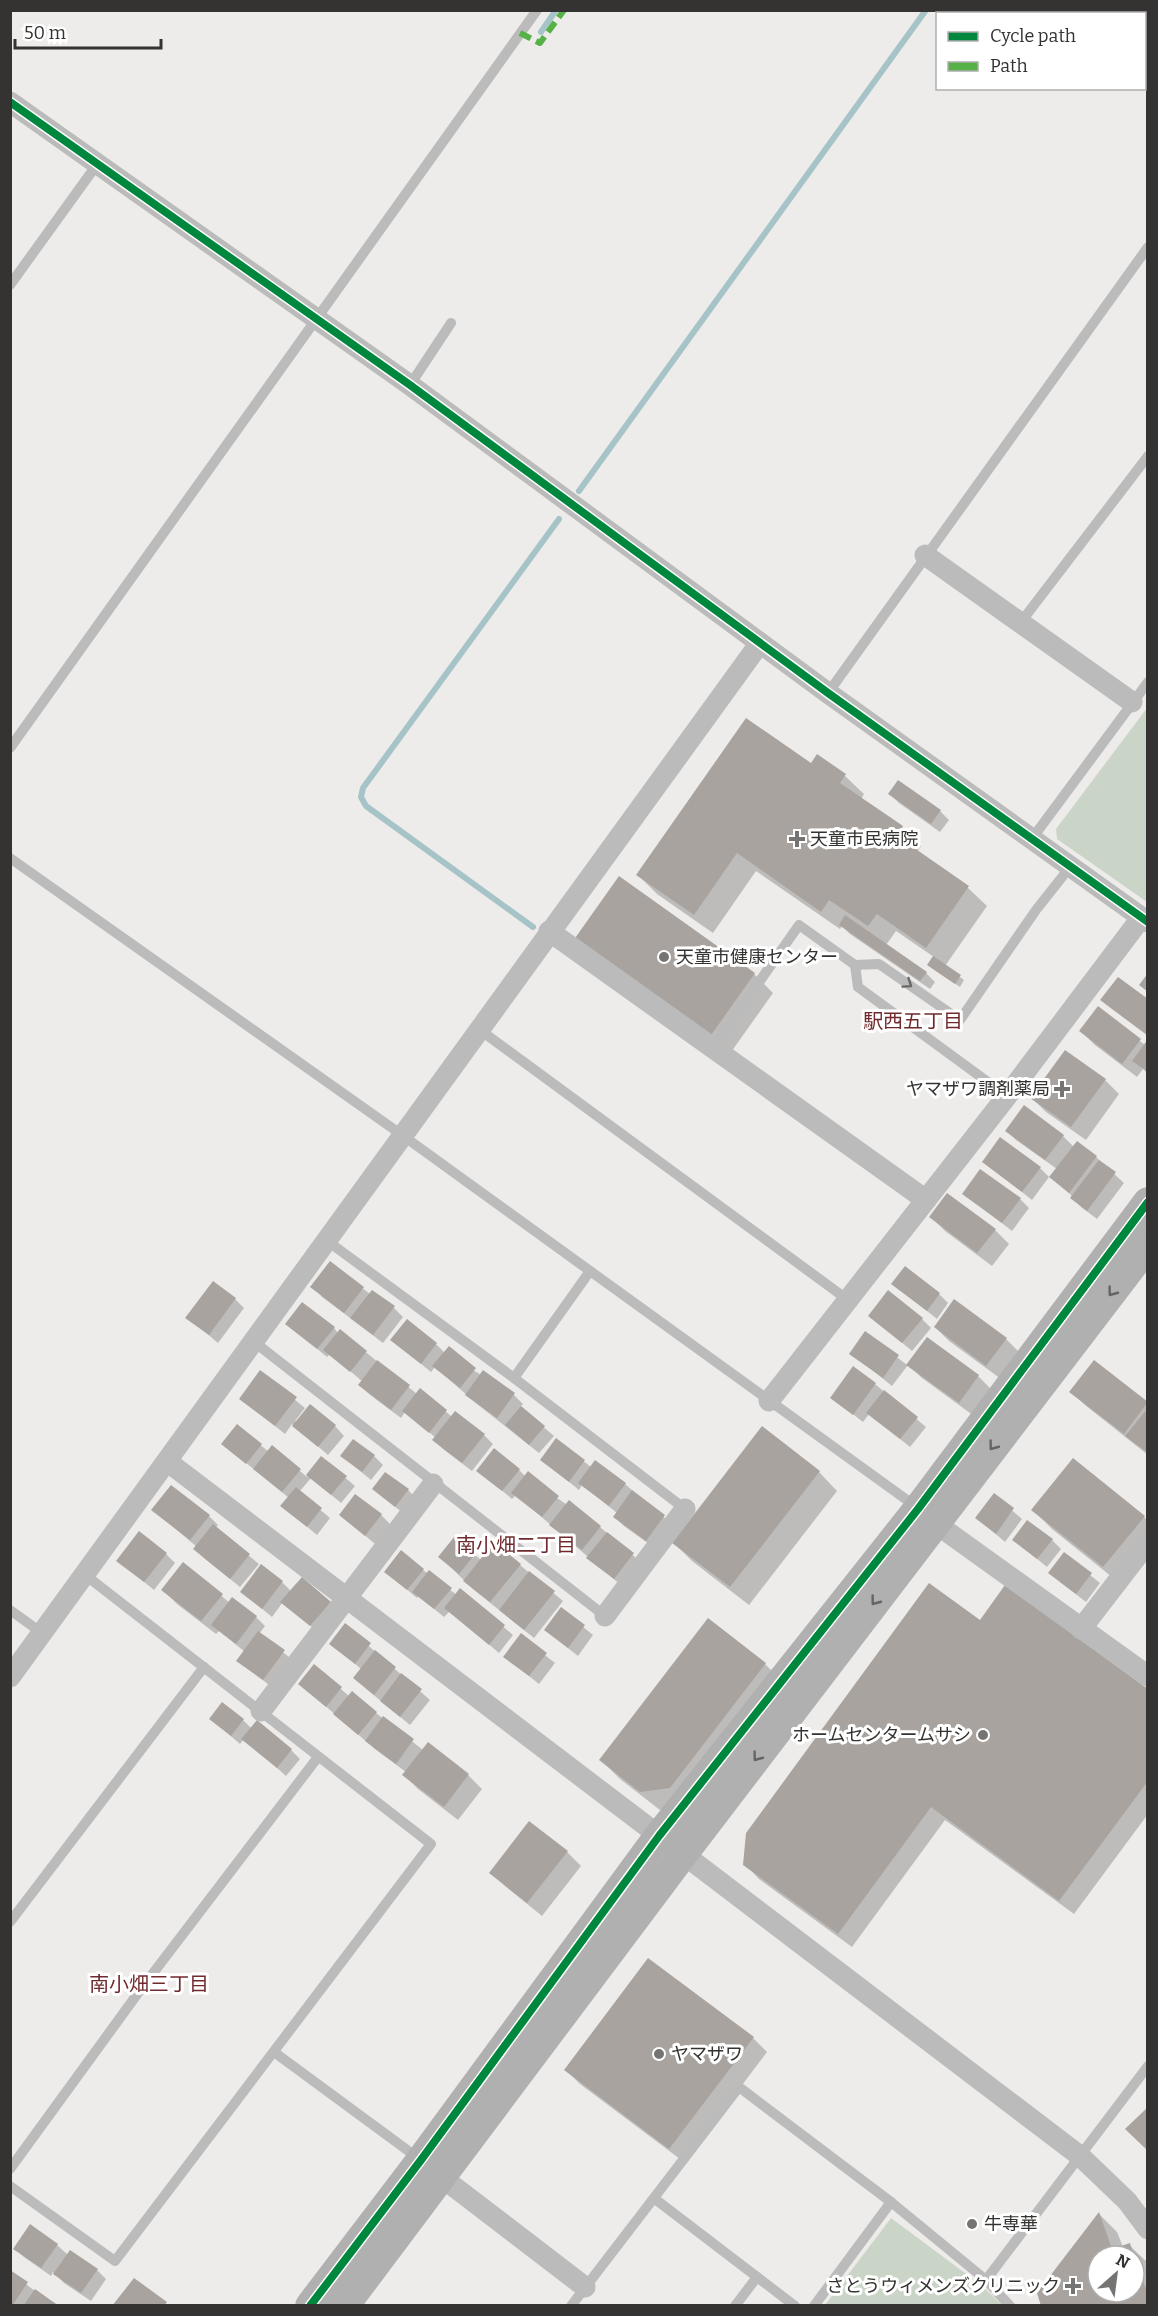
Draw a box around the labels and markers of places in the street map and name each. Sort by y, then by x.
place label: 天童市民病院 [810,828,918,850]
marker: 天童市民病院 [788,830,806,848]
place label: 天童市健康センター [676,946,838,968]
marker: 天童市健康センター [657,950,671,964]
place label: ヤマザワ調剤薬局 [906,1078,1050,1100]
marker: ヤマザワ調剤薬局 [1055,1082,1069,1096]
place label: ホームセンタームサシ [792,1724,971,1746]
marker: ホームセンタームサシ [976,1728,990,1742]
place label: ヤマザワ [671,2043,743,2065]
marker: ヤマザワ [652,2047,666,2061]
place label: 牛専華 [984,2213,1038,2235]
marker: 牛専華 [965,2217,979,2231]
place label: さとうウィメンズクリニック [826,2275,1060,2297]
marker: さとうウィメンズクリニック [1064,2277,1082,2295]

